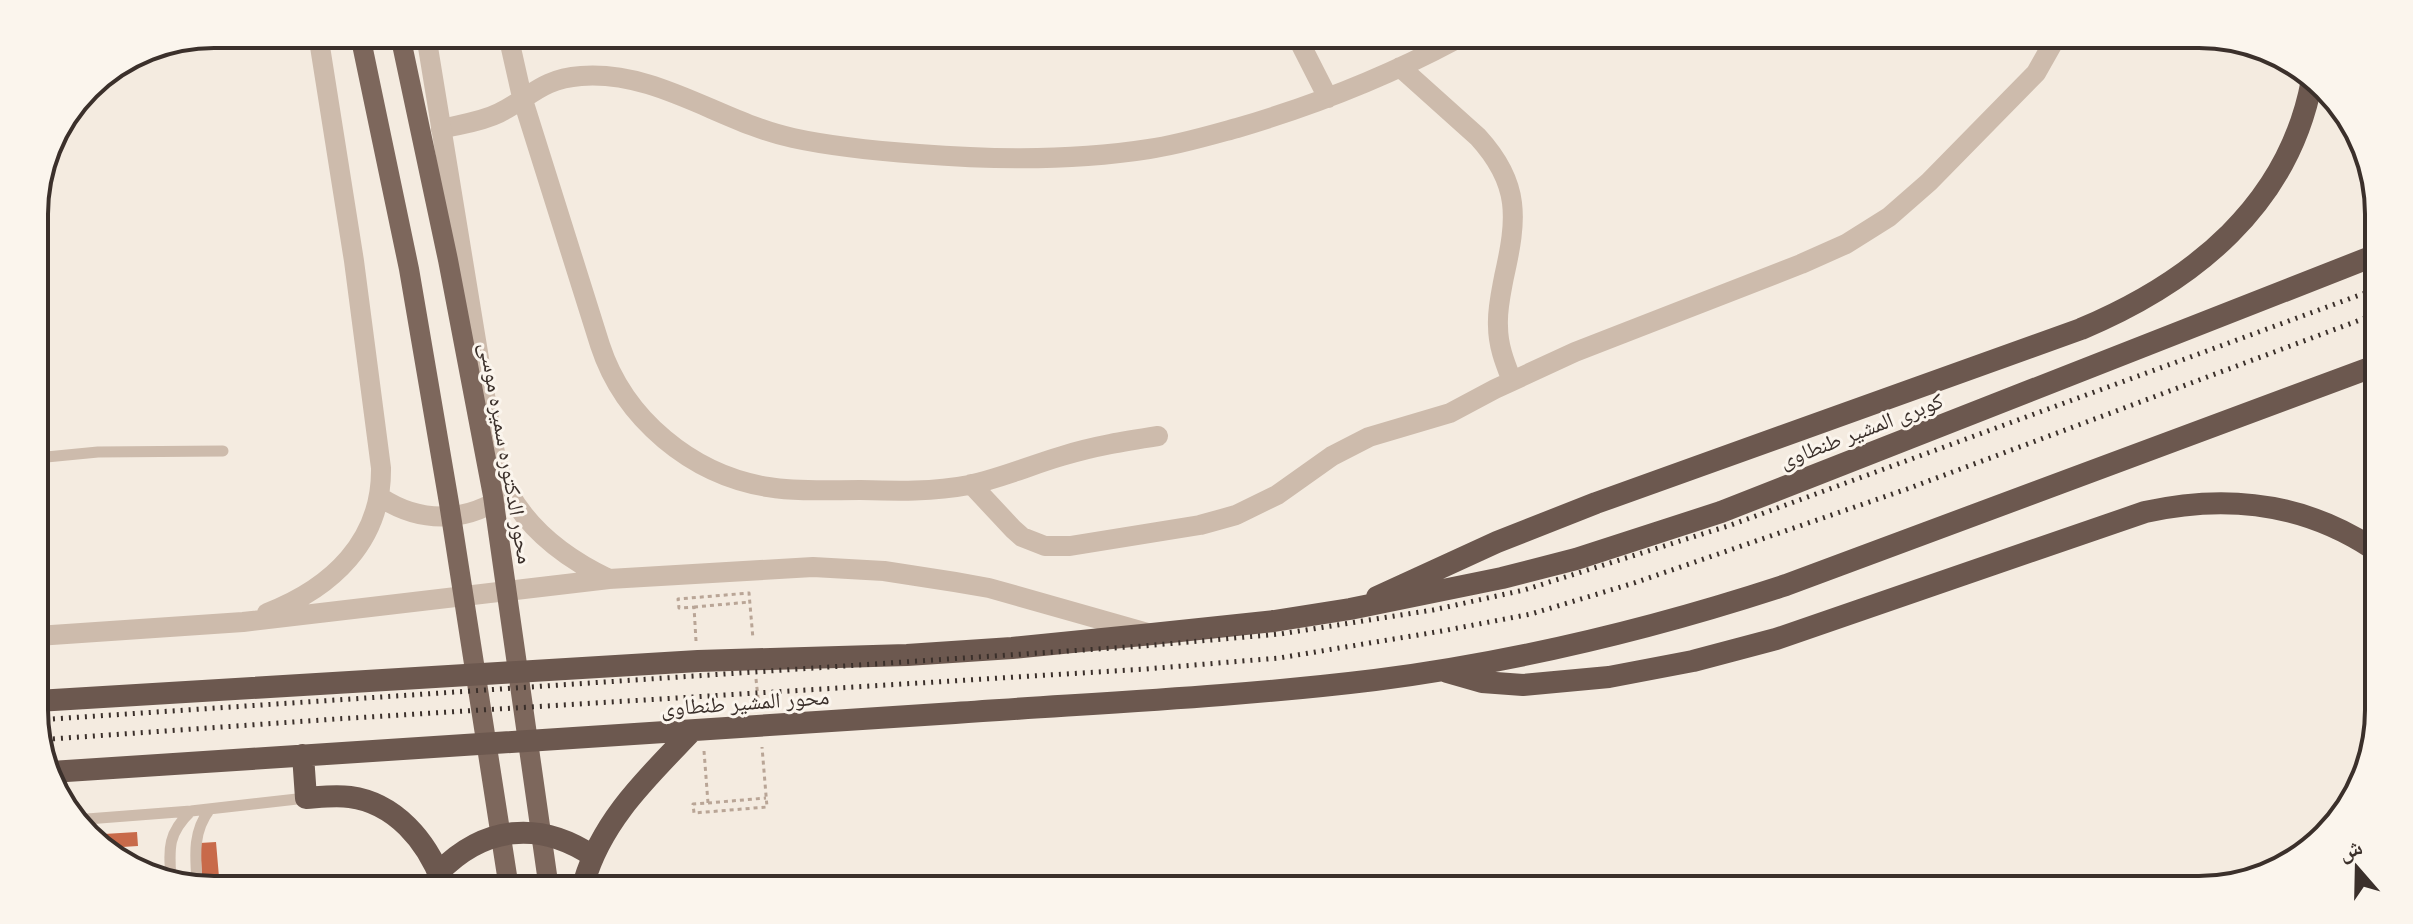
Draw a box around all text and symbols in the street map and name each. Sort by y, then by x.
street label: محور الدكتوره سميره موسى [474,340,539,566]
street label: كوبرى المشير طنطاوى [1775,387,1947,474]
street label: محور المشير طنطاوى [660,683,830,722]
north arrow [2317,828,2397,908]
text: ش [2335,833,2366,866]

